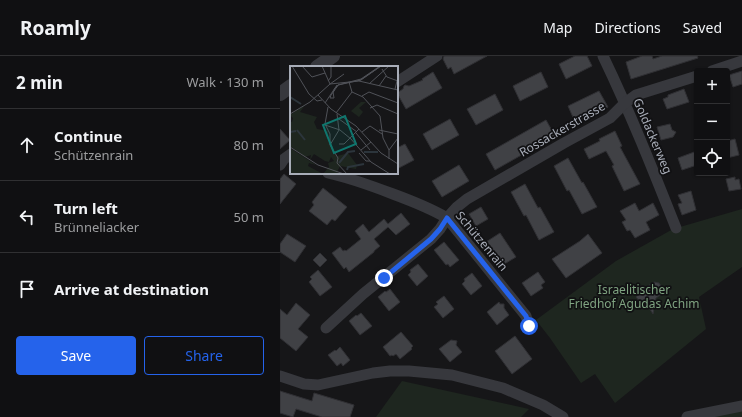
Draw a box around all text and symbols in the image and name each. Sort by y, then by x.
text: Roamly [20,15,91,41]
text: Map [543,18,572,37]
text: Directions [594,18,661,37]
text: Saved [683,18,722,37]
inset map [290,66,398,174]
map controls [694,68,730,176]
button: + [694,68,730,104]
text: 2 min [16,71,63,94]
text: Walk · 130 m [186,73,264,91]
street label: Goldackerweg [629,96,677,176]
street label: Rossackerstrasse [516,97,608,161]
button: − [694,104,730,140]
text: Continue [54,126,122,146]
icon: ahead [16,134,38,156]
text: 80 m [234,136,264,154]
button: locate [694,140,730,176]
text: Schützenrain [54,146,133,164]
text: Turn left [54,198,118,218]
icon: left [16,206,38,228]
street label: Schützenrain [452,207,512,275]
text: 50 m [234,208,264,226]
text: Brünneliacker [54,218,139,236]
route end [375,269,393,287]
icon: arrive [16,278,38,300]
text: Arrive at destination [54,279,209,299]
park label: Israelitischer Friedhof Agudas Achim [569,281,699,312]
route start [520,317,538,335]
button: Save [16,336,136,375]
button: Share [144,336,264,375]

